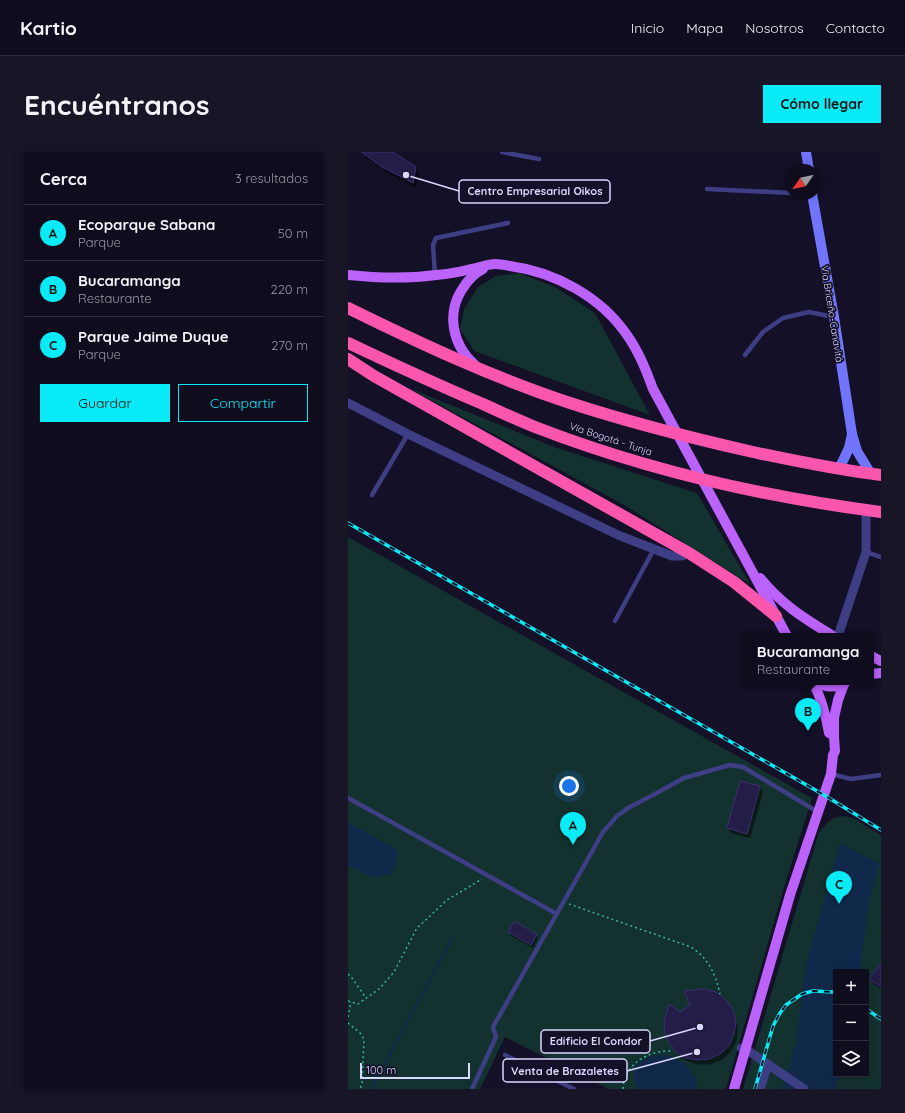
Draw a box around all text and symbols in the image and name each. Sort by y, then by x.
text: Kartio [20,16,77,40]
text: Inicio [631,19,664,37]
text: Mapa [686,19,723,37]
text: Nosotros [745,19,804,37]
text: Contacto [826,19,885,37]
button: Cómo llegar [763,85,881,123]
text: Encuéntranos [24,87,209,122]
north arrow [785,164,821,200]
text: Cerca [40,168,87,189]
text: 3 resultados [235,170,308,186]
callout: Centro Empresarial Oikos [459,180,610,203]
text: Centro Empresarial Oikos [467,184,603,198]
text: Ecoparque Sabana [78,215,216,234]
text: A [49,225,57,241]
text: 50 m [278,225,308,241]
text: Parque [78,234,121,250]
street label: Vía Briceño-Canavitá [818,265,846,363]
text: Bucaramanga [78,271,181,290]
text: B [49,281,57,297]
text: 220 m [270,281,308,297]
text: Restaurante [78,290,152,306]
text: Parque Jaime Duque [78,327,229,346]
text: C [49,337,57,353]
text: 270 m [271,337,308,353]
text: Parque [78,346,121,362]
button: Guardar [40,384,170,422]
button: Compartir [178,384,308,422]
street label: Vía Bogotá - Tunja [568,420,654,458]
popup [742,633,874,685]
text: Bucaramanga [757,642,859,661]
text: Restaurante [757,661,830,677]
pin: B [795,698,821,731]
your location [559,776,579,796]
pin: A [560,812,586,845]
pin: C [826,871,852,904]
map controls [833,969,869,1077]
button: + [833,969,869,1005]
button: − [833,1005,869,1041]
callout: Edificio El Condor [541,1030,650,1053]
text: Edificio El Condor [550,1034,643,1048]
button: layers [833,1041,869,1077]
callout: Venta de Brazaletes [503,1059,627,1082]
scale bar [360,1061,470,1080]
text: 100 m [366,1063,396,1077]
text: Venta de Brazaletes [511,1064,619,1078]

